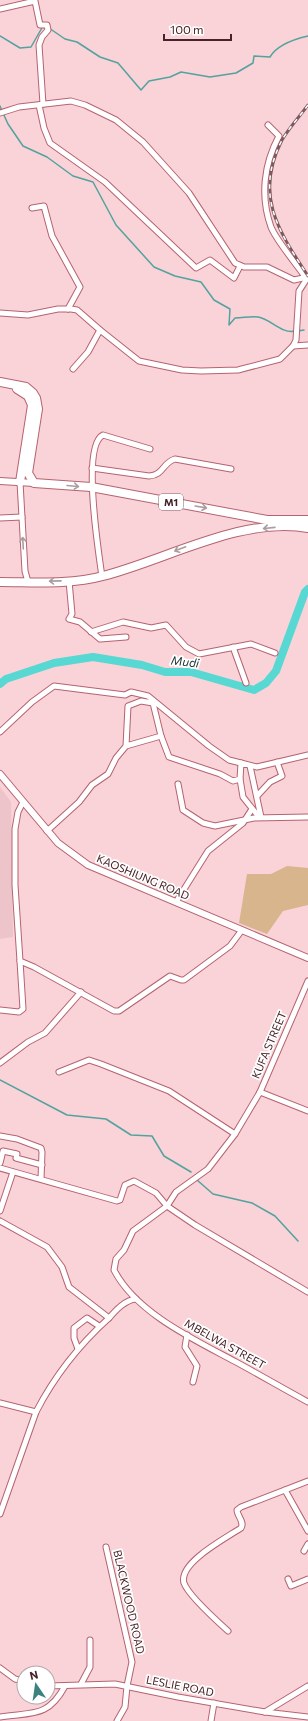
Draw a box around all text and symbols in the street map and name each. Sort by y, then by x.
scale bar [164,16,231,42]
text: 100 m [170,22,204,36]
one-way arrow [66,482,79,489]
road number: M1 [159,494,183,510]
one-way arrow [194,503,207,511]
one-way arrow [263,524,276,532]
one-way arrow [20,537,27,550]
one-way arrow [175,546,187,554]
one-way arrow [49,578,62,585]
water label: Mudi [170,653,201,670]
street label: KAOSHIUNG ROAD [95,851,192,902]
street label: KUFA STREET [249,1009,289,1080]
street label: MBELWA STREET [182,1316,268,1371]
street label: BLACKWOOD ROAD [111,1549,148,1655]
north arrow [16,1665,56,1705]
text: N [28,1668,39,1682]
street label: LESLIE ROAD [145,1673,215,1698]

